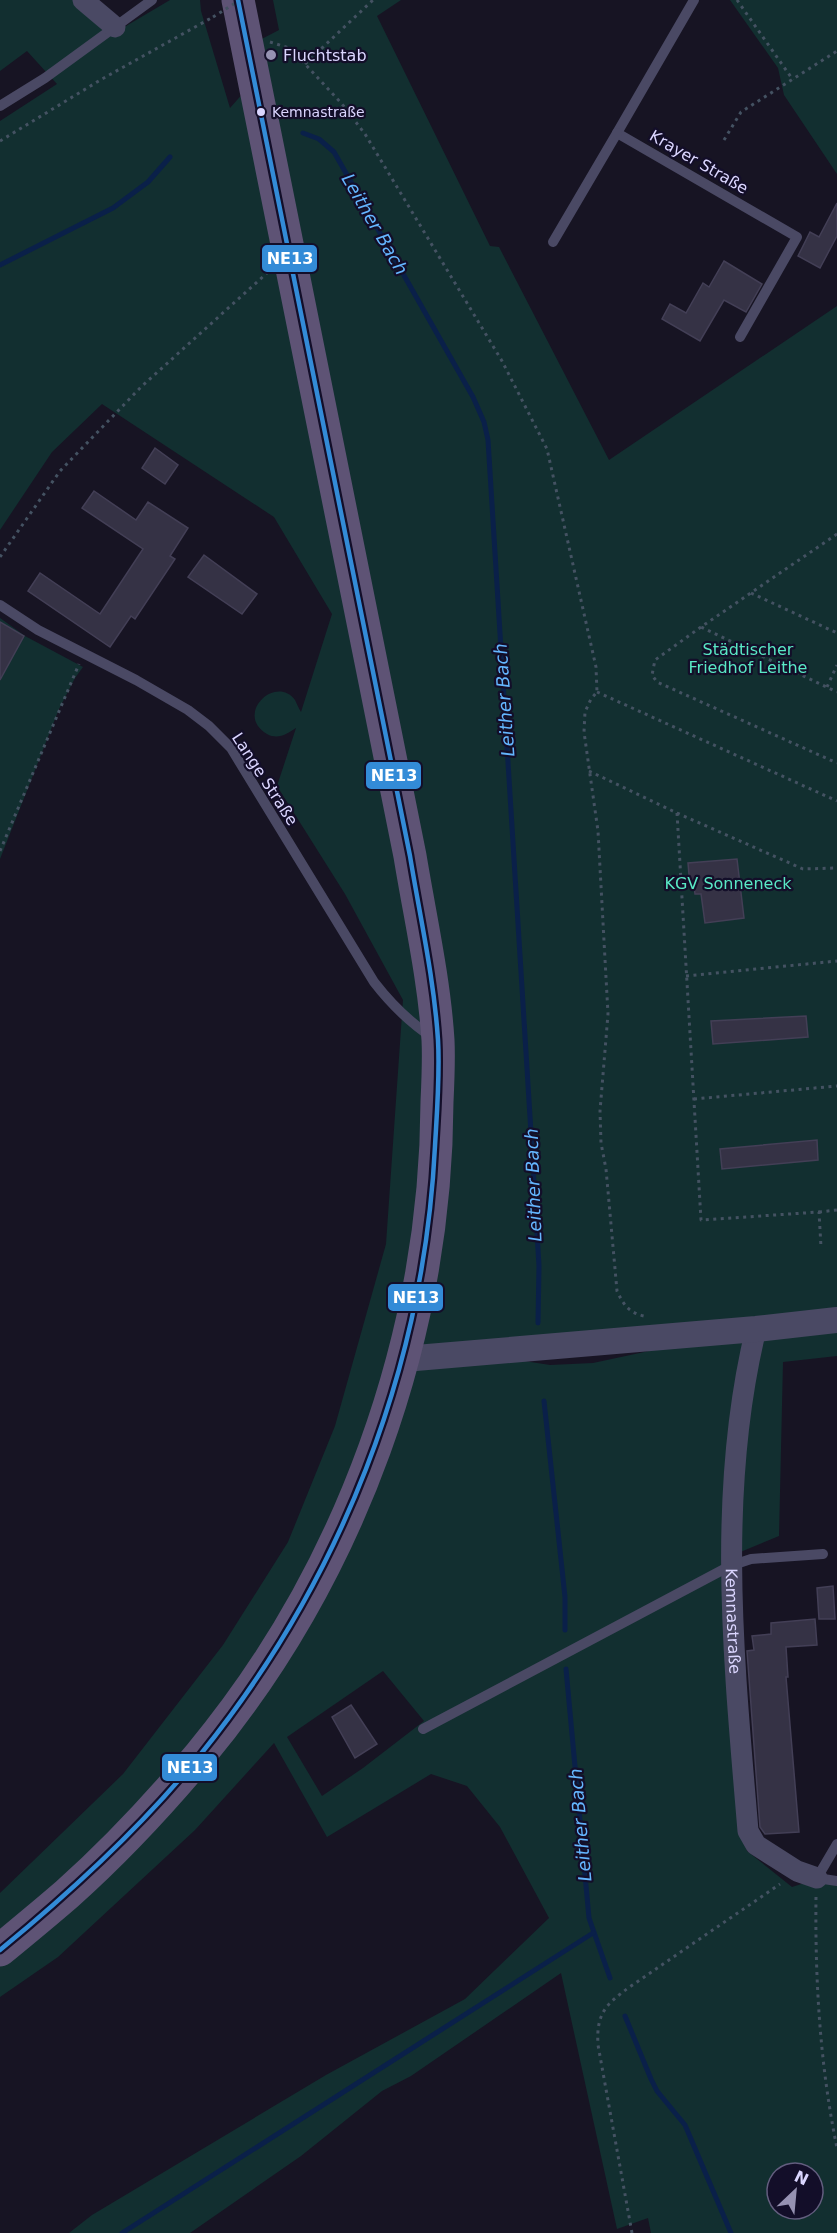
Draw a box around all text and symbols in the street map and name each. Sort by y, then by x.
place label: Fluchtstab [283,46,367,65]
marker: Fluchtstab [264,48,278,62]
place label: Kemnastraße [272,104,365,120]
marker: Kemnastraße [255,106,267,118]
street label: Krayer Straße [646,126,752,198]
water label: Leither Bach [338,170,412,278]
line badge: NE13 [261,244,318,273]
text: NE13 [267,249,313,268]
park label: Städtischer Friedhof Leithe [689,640,807,677]
water label: Leither Bach [490,643,518,757]
street label: Lange Straße [228,729,302,829]
line badge: NE13 [365,761,422,790]
text: NE13 [371,766,417,785]
park label: KGV Sonneneck [664,874,792,893]
water label: Leither Bach [521,1128,545,1242]
line badge: NE13 [387,1283,444,1312]
text: NE13 [393,1288,439,1307]
street label: Kemnastraße [722,1568,745,1675]
line badge: NE13 [161,1753,218,1782]
text: NE13 [167,1758,213,1777]
water label: Leither Bach [565,1768,595,1882]
north arrow [765,2161,825,2221]
text: N [791,2166,812,2189]

